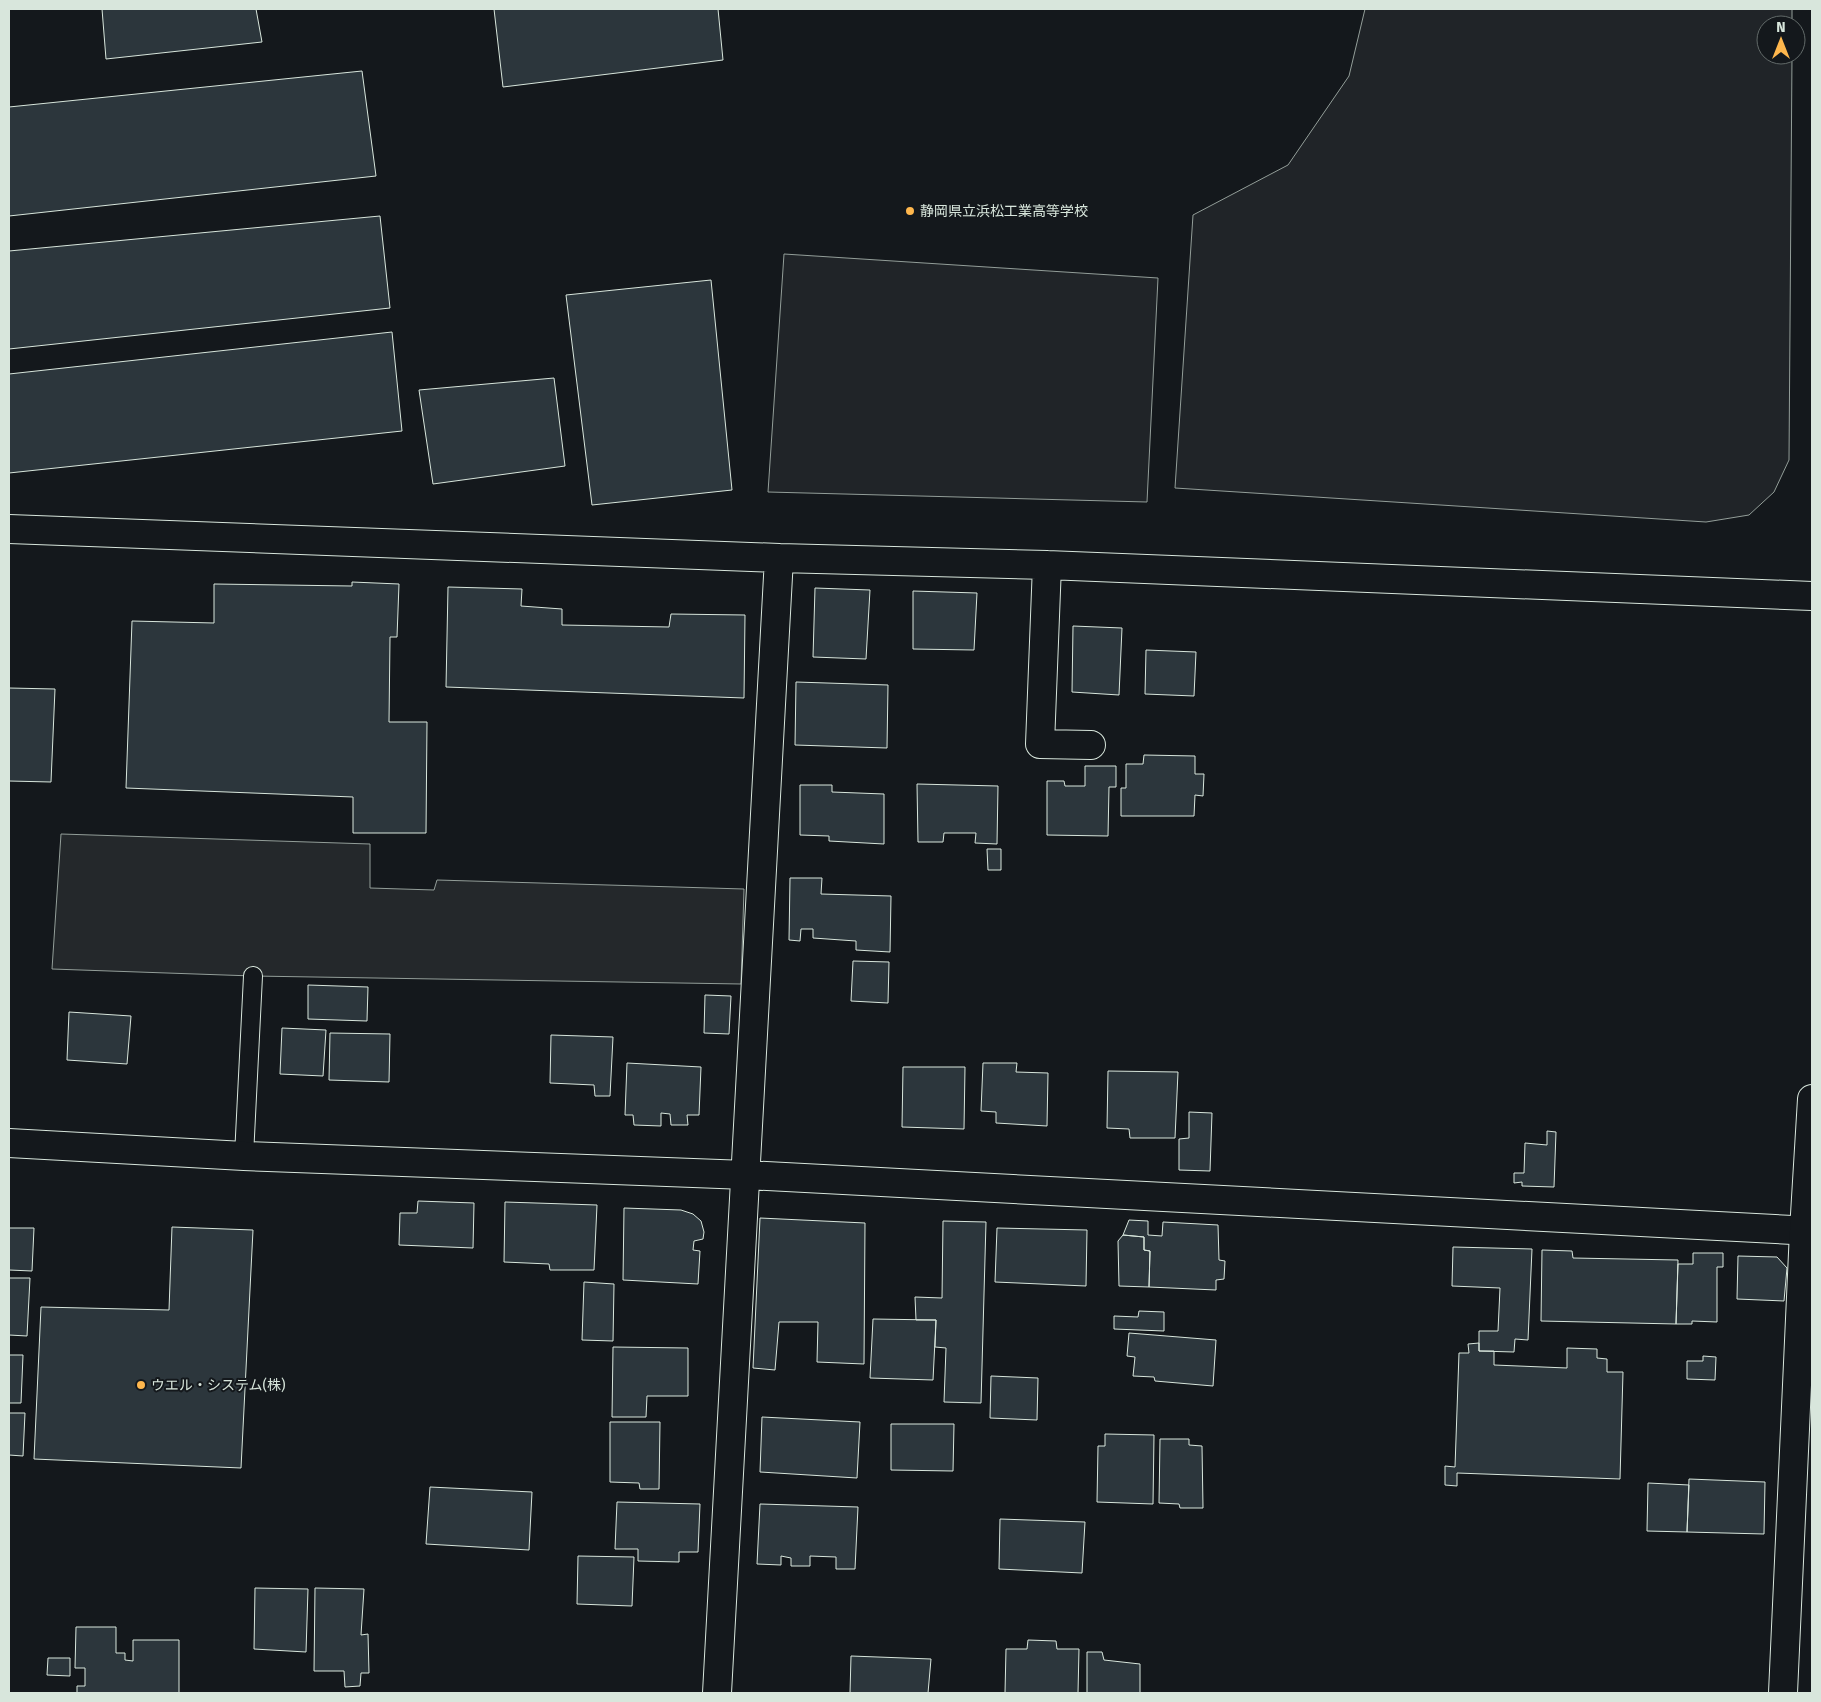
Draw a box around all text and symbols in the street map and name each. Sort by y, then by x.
north arrow [1756,15,1806,65]
text: N [1776,19,1786,36]
place label: 静岡県立浜松工業高等学校 [920,203,1088,220]
marker: 静岡県立浜松工業高等学校 [904,205,916,217]
place label: ウエル・システム(株) [151,1377,286,1394]
marker: ウエル・システム(株) [135,1379,147,1391]

